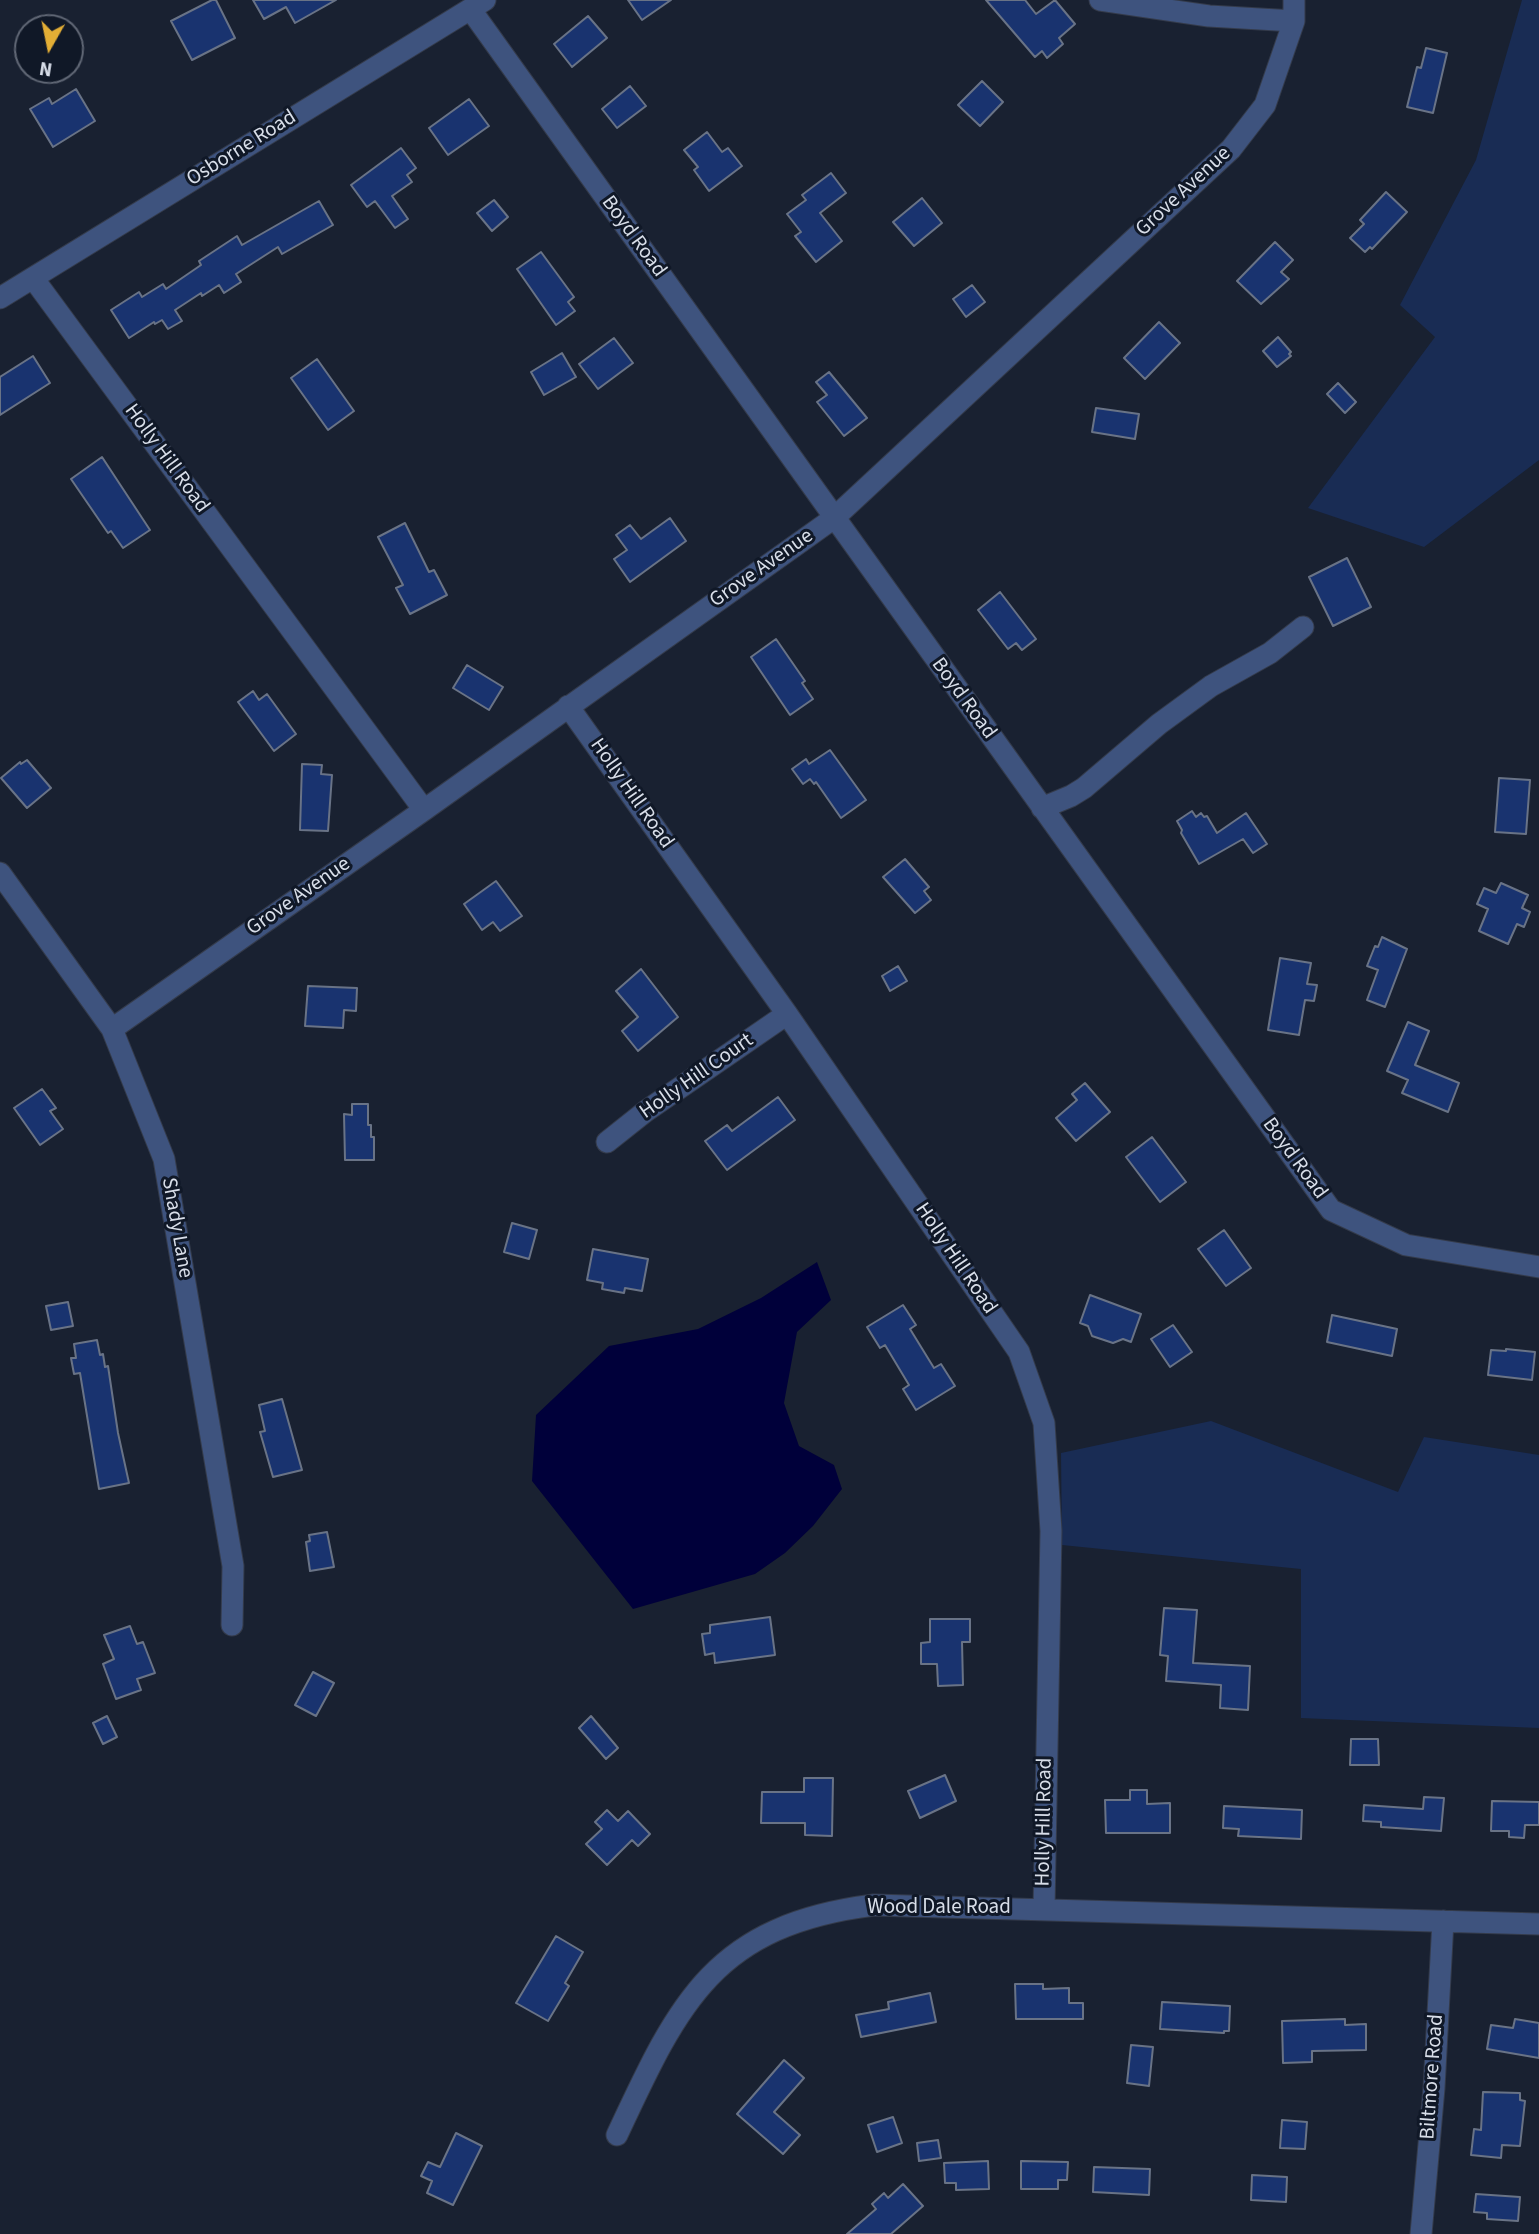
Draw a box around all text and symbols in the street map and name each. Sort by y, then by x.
north arrow [14,14,84,84]
text: N [38,54,54,83]
street label: Osborne Road [183,105,301,193]
street label: Grove Avenue [1131,142,1237,242]
street label: Boyd Road [595,191,671,283]
street label: Holly Hill Road [118,400,214,518]
street label: Grove Avenue [705,524,819,614]
street label: Boyd Road [925,653,1001,745]
street label: Holly Hill Road [584,734,678,854]
street label: Grove Avenue [242,852,356,942]
street label: Holly Hill Court [635,1029,759,1125]
street label: Boyd Road [1256,1113,1332,1205]
street label: Shady Lane [155,1176,197,1280]
street label: Holly Hill Road [909,1199,1001,1319]
street label: Holly Hill Road [1031,1757,1059,1887]
street label: Wood Dale Road [867,1895,1011,1921]
street label: Biltmore Road [1416,2014,1450,2140]

